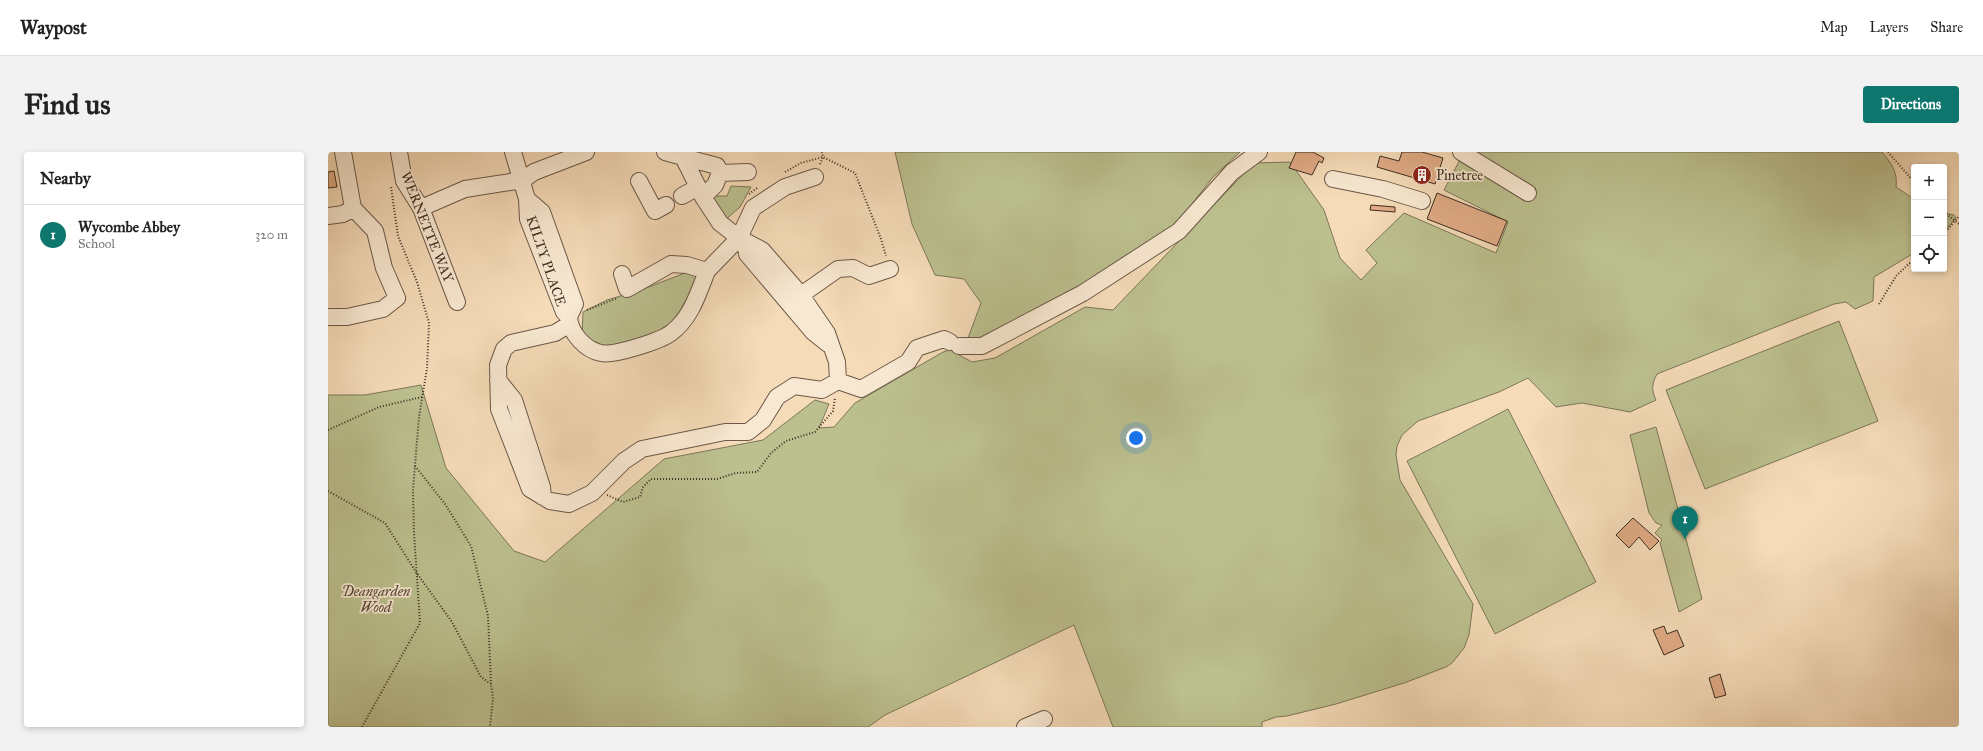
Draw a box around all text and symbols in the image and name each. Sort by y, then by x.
text: Waypost [20,16,87,39]
text: Map [1820,19,1848,36]
text: Layers [1870,19,1908,36]
text: Share [1930,19,1963,36]
button: Directions [1863,86,1959,123]
text: Find us [24,87,110,122]
building icon: Pinetree [1411,164,1433,186]
map controls [1911,164,1947,272]
button: + [1911,164,1947,200]
place label: Pinetree [1436,167,1483,184]
text: Nearby [40,168,91,189]
street label: WERNETTE WAY [397,169,457,286]
button: − [1911,200,1947,236]
street label: KILTY PLACE [523,213,569,309]
text: Wycombe Abbey [78,218,180,236]
text: 1 [50,227,56,243]
text: 320 m [255,227,288,243]
text: School [78,236,115,252]
button: locate [1911,236,1947,272]
your location [1126,428,1146,448]
pin: 1 [1672,506,1698,539]
park label: Deangarden Wood [342,583,411,616]

